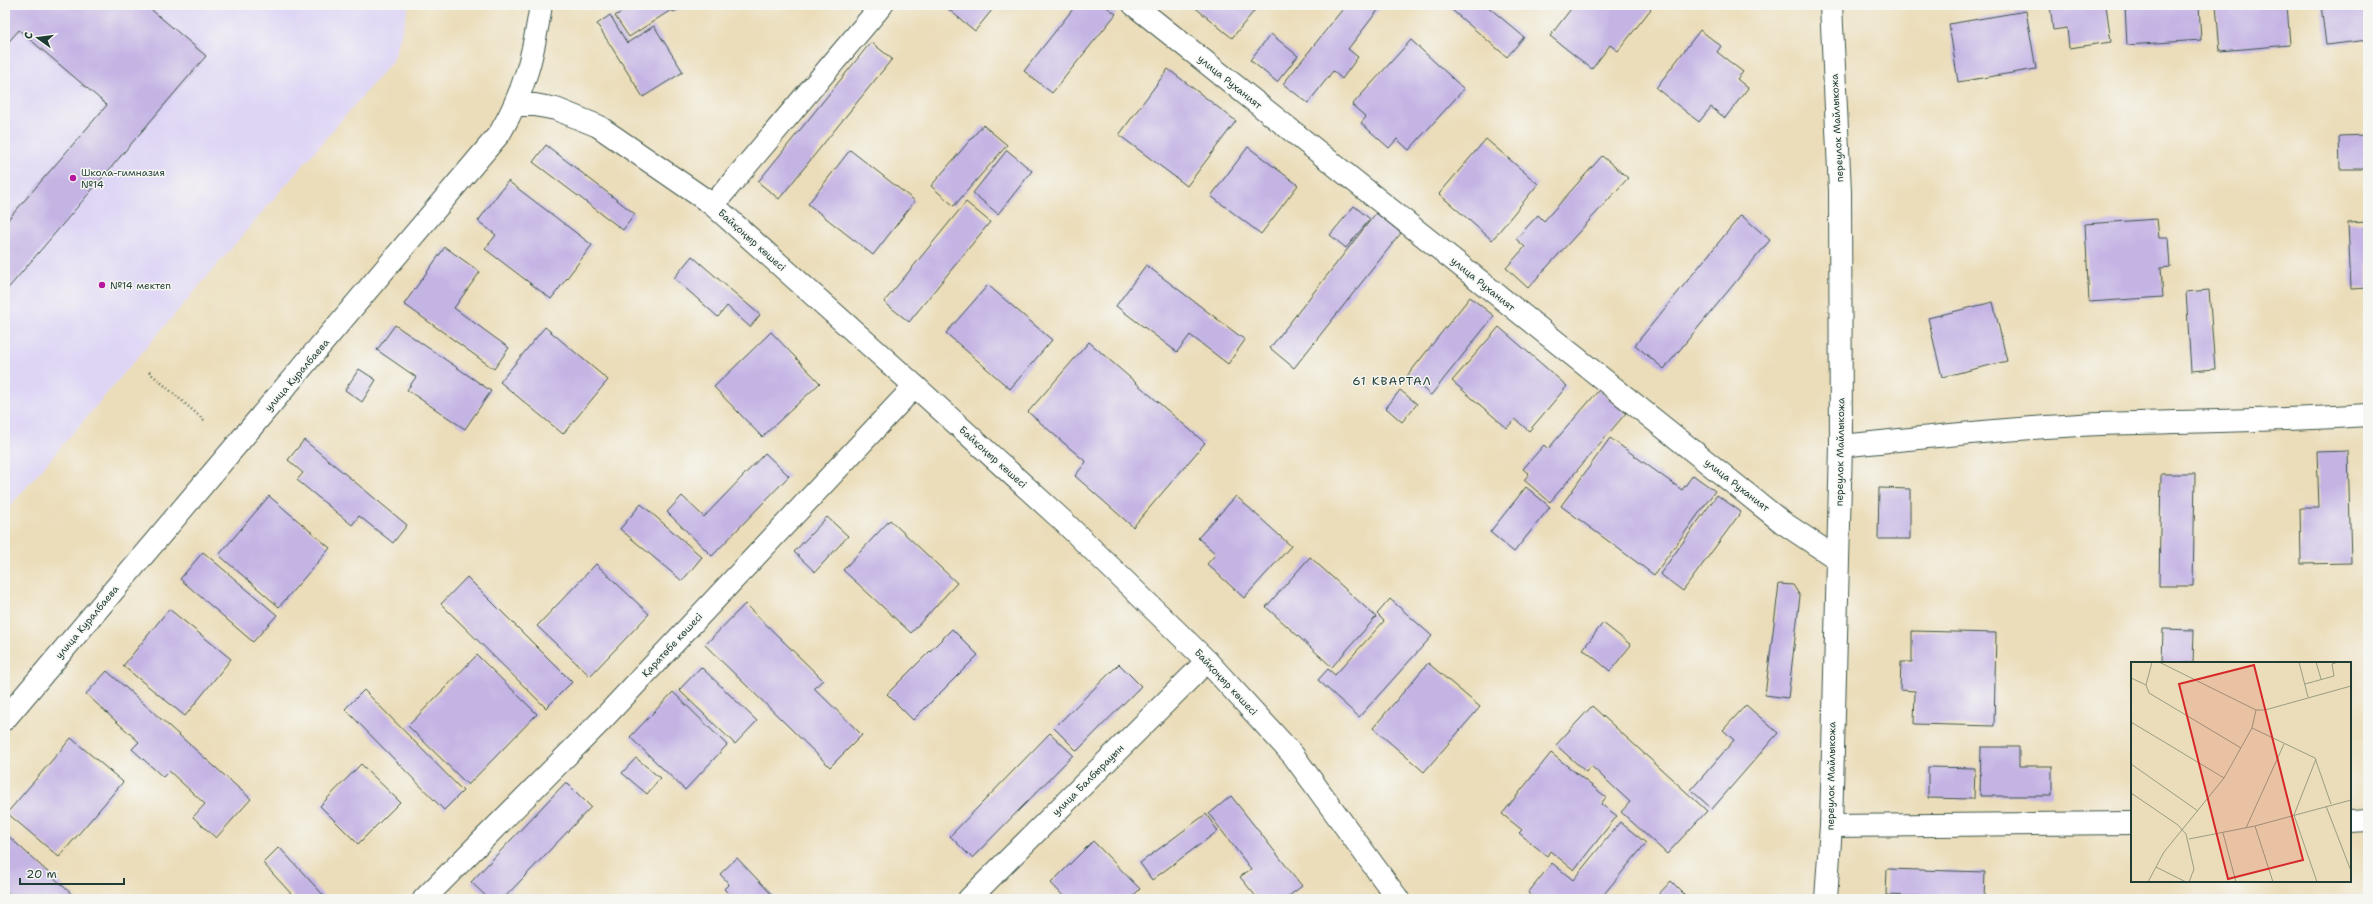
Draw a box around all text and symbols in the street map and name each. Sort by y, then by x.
north arrow [18,18,58,58]
text: С [21,30,37,41]
street label: улица Руханият [1195,52,1266,113]
street label: переулок Майлыкожа [1828,73,1846,183]
place label: Школа-гимназия №14 [81,166,165,191]
marker: Школа-гимназия №14 [68,173,78,183]
street label: Байқоңыр көшесі [715,206,789,274]
street label: улица Руханият [1448,254,1519,315]
place label: №14 мектеп [110,279,171,292]
marker: №14 мектеп [97,280,107,290]
street label: улица Куралбаева [262,335,333,414]
district label: 61 КВАРТАЛ [1352,373,1432,389]
street label: переулок Майлыкожа [1833,397,1847,506]
street label: Байқоңыр көшесі [956,423,1030,491]
street label: улица Руханият [1702,455,1773,515]
street label: улица Куралбаева [52,582,122,661]
street label: Қаратөбе көшесі [639,610,705,680]
street label: Байқоңыр көшесі [1192,646,1260,718]
inset map [2131,662,2351,882]
street label: переулок Майлыкожа [1824,721,1838,830]
street label: улица Балбырауын [1050,741,1127,818]
scale bar [20,860,124,886]
text: 20 m [26,866,57,882]

